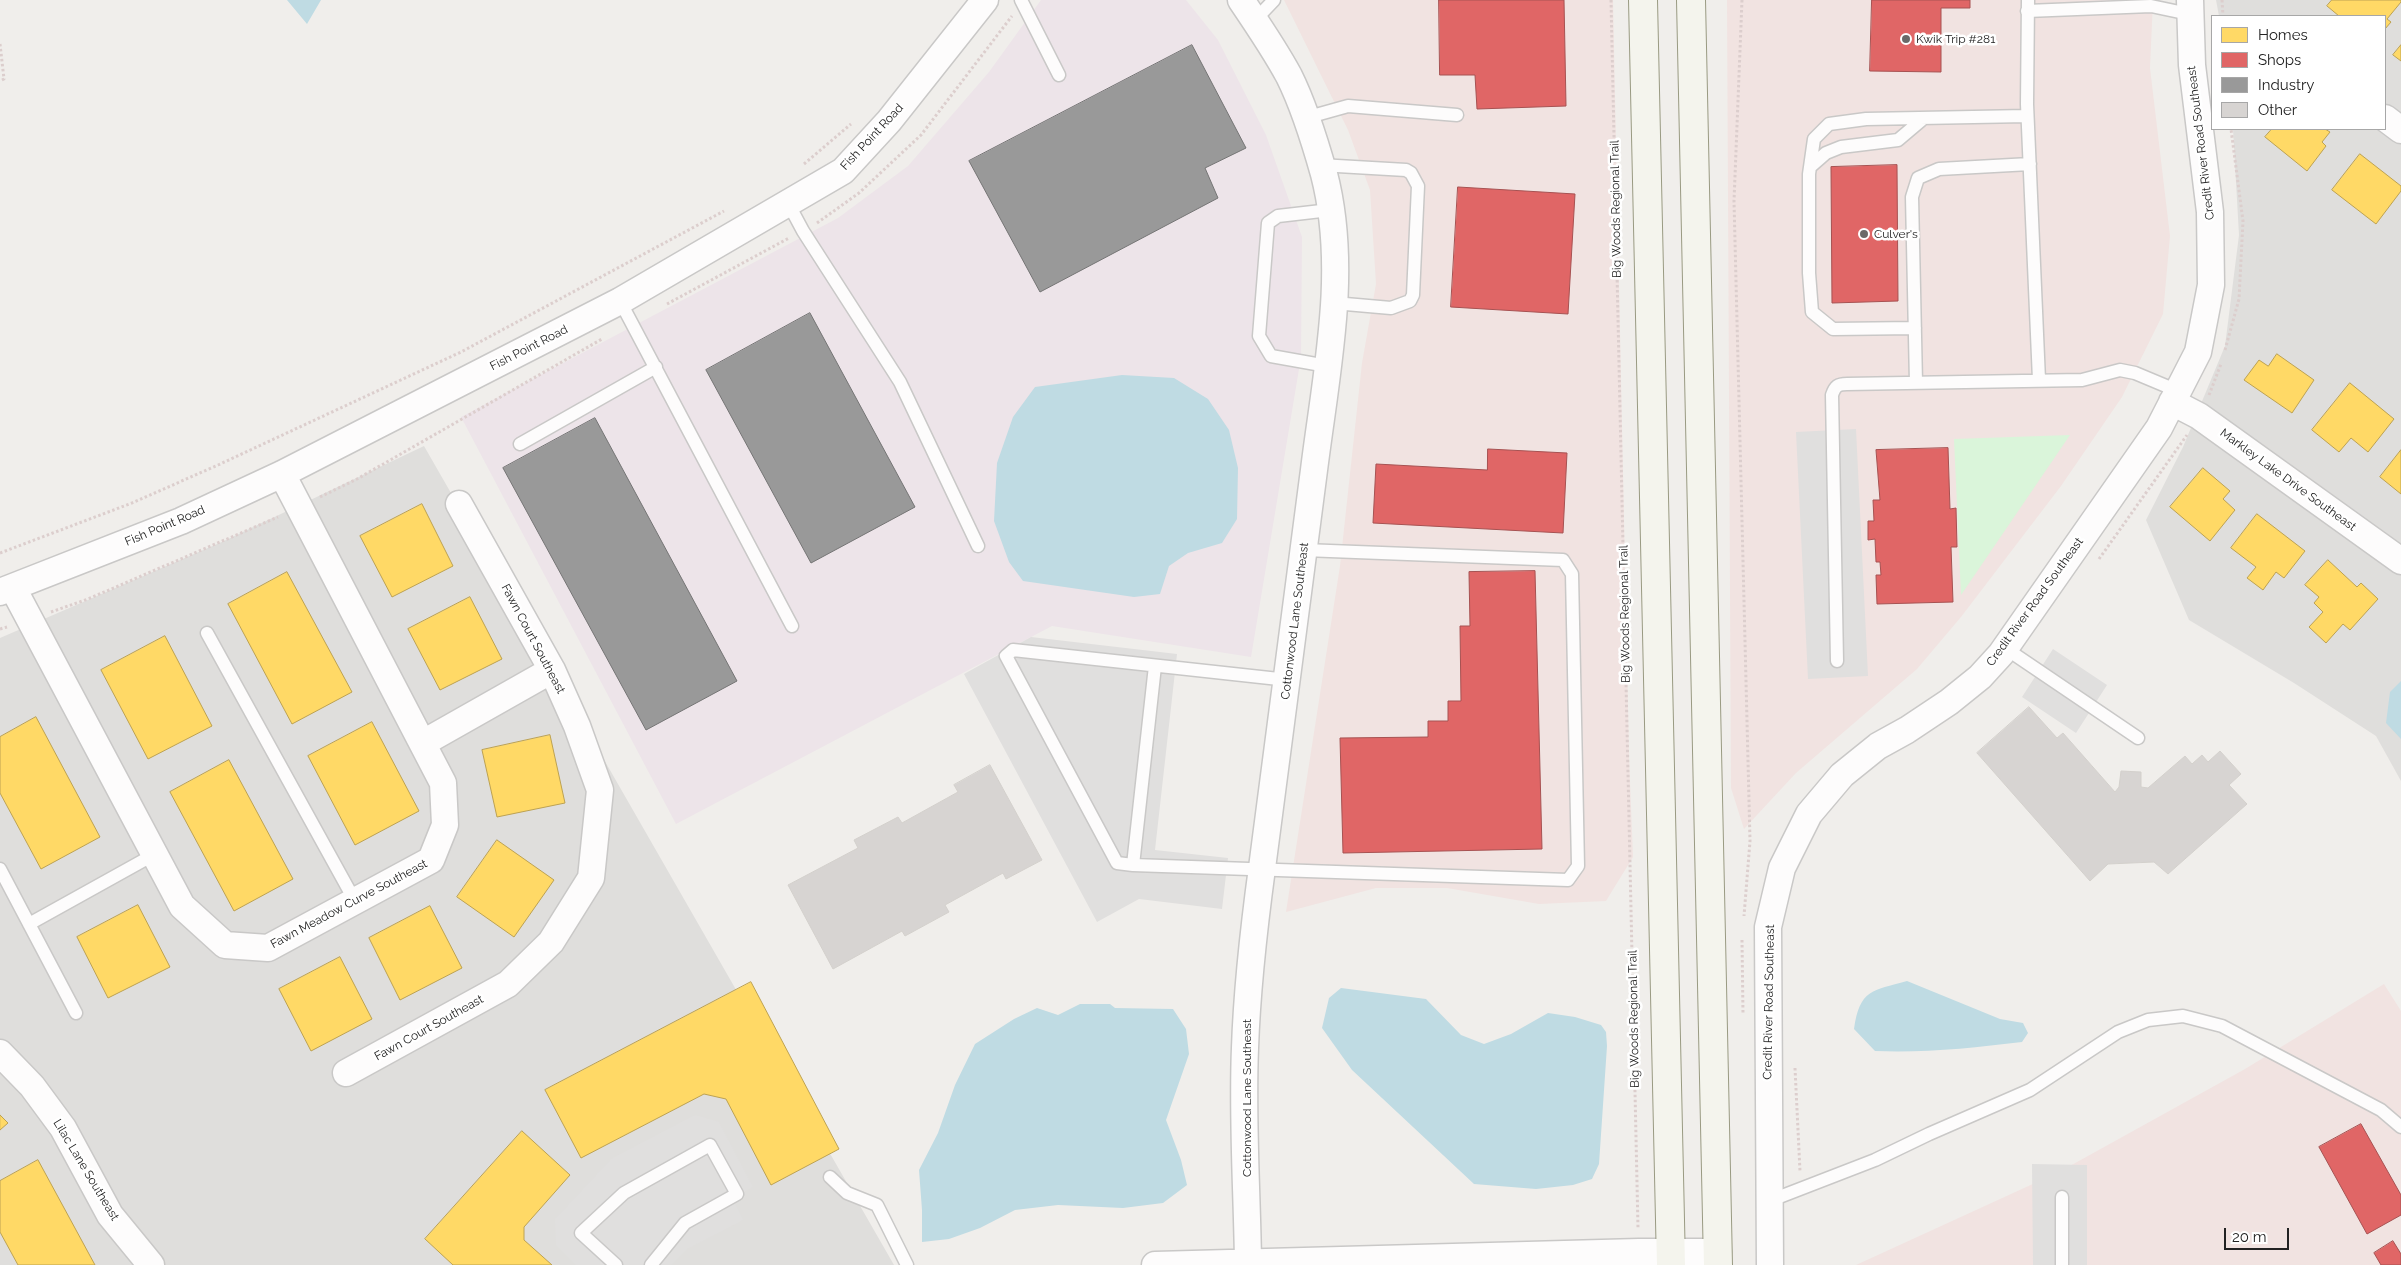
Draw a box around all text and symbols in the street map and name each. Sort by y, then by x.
legend [2211,15,2386,130]
text: Homes [2258,26,2308,44]
place label: Kwik Trip #281 [1916,32,1995,46]
marker: Kwik Trip #281 [1900,33,1912,45]
text: Shops [2258,51,2301,69]
street label: Credit River Road Southeast [2184,65,2218,221]
text: Industry [2258,76,2314,94]
street label: Fish Point Road [838,101,906,173]
text: Other [2258,101,2297,119]
street label: Big Woods Regional Trail [1608,140,1624,278]
place label: Culver's [1874,227,1918,241]
marker: Culver's [1858,228,1870,240]
street label: Fish Point Road [488,322,570,374]
street label: Markley Lake Drive Southeast [2217,426,2359,534]
street label: Fish Point Road [123,503,207,549]
street label: Credit River Road Southeast [1984,535,2086,669]
street label: Cottonwood Lane Southeast [1278,542,1312,700]
street label: Big Woods Regional Trail [1617,545,1633,683]
street label: Fawn Court Southeast [498,582,568,696]
street label: Fawn Meadow Curve Southeast [268,856,430,952]
street label: Credit River Road Southeast [1760,924,1778,1080]
street label: Big Woods Regional Trail [1626,950,1642,1088]
street label: Fawn Court Southeast [372,992,486,1064]
street label: Cottonwood Lane Southeast [1240,1019,1254,1177]
street label: Lilac Lane Southeast [50,1117,122,1223]
scale bar [2226,1218,2291,1250]
text: 20 m [2232,1228,2267,1246]

